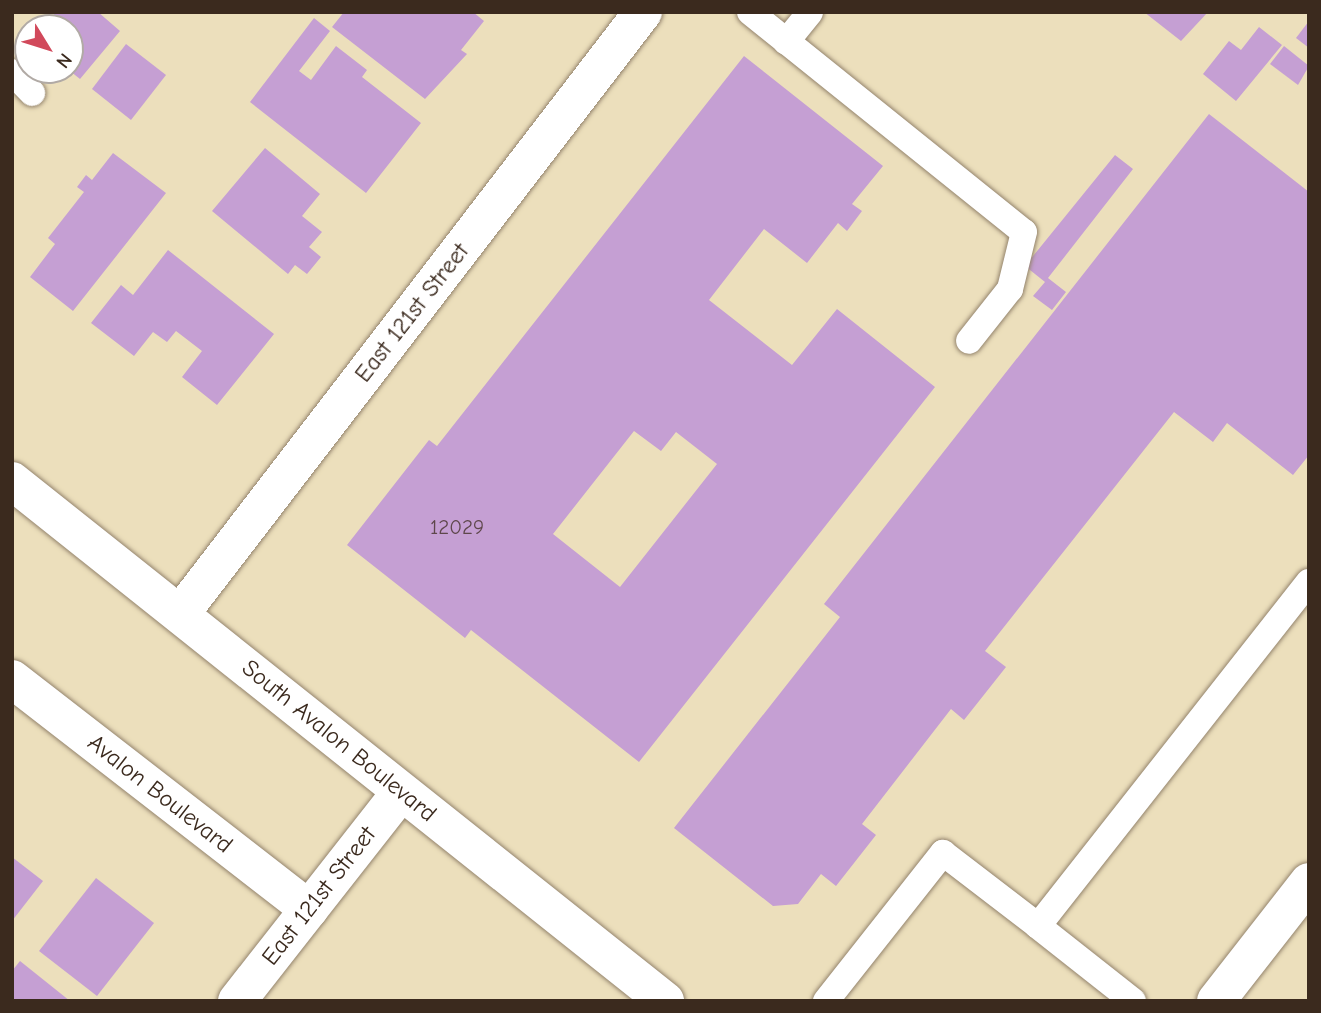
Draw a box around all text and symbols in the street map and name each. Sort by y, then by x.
north arrow [14,14,84,84]
text: N [51,49,76,72]
street label: East 121st Street [349,238,475,388]
house number: 12029 [430,514,484,540]
street label: South Avalon Boulevard [236,654,442,828]
street label: Avalon Boulevard [82,729,238,859]
street label: East 121st Street [256,821,382,971]

